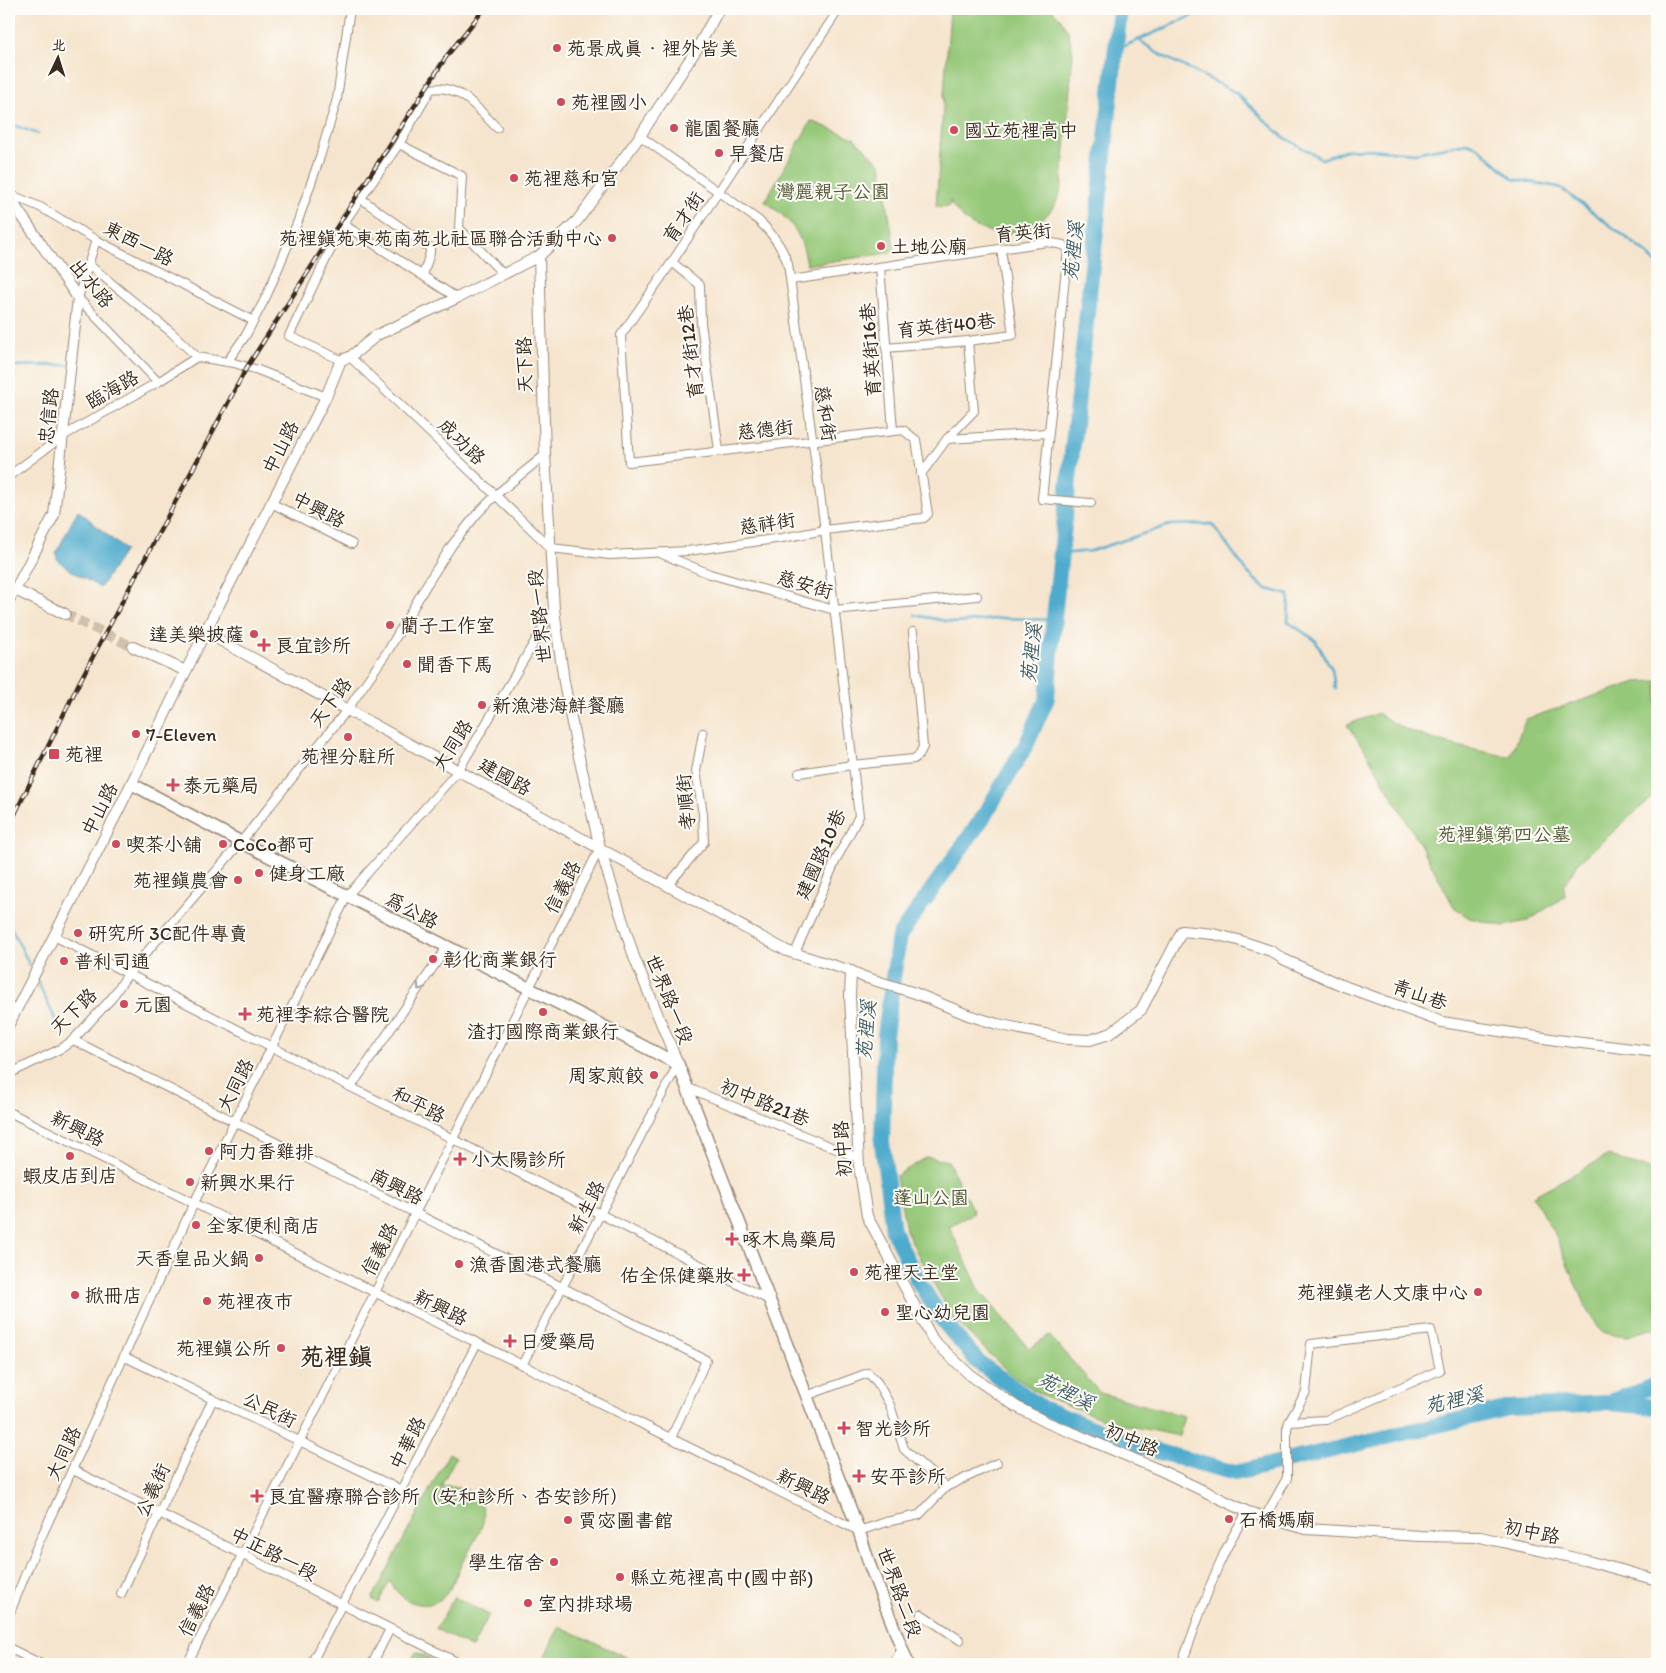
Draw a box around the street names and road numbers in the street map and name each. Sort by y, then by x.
street label: 育才街 [658,187,709,247]
street label: 東西一路 [100,216,178,271]
street label: 育英街 [994,219,1052,246]
street label: 出水路 [65,254,118,313]
street label: 育英街16巷 [856,302,885,398]
street label: 育才街12巷 [673,303,708,400]
street label: 育英街40巷 [896,309,997,342]
street label: 天下路 [512,336,537,394]
street label: 臨海路 [82,365,143,414]
street label: 慈和街 [810,383,841,443]
street label: 忠信路 [34,386,63,446]
street label: 成功路 [433,413,490,469]
street label: 慈德街 [735,415,795,444]
street label: 中山路 [257,417,304,478]
street label: 中興路 [288,486,349,533]
street label: 慈祥街 [737,508,797,539]
street label: 慈安街 [774,566,835,603]
street label: 世界路一段 [523,567,556,664]
street label: 天下路 [304,673,357,732]
street label: 大同路 [427,715,478,775]
street label: 建國路 [474,753,535,800]
street label: 孝順街 [672,773,699,831]
street label: 中山路 [76,779,123,840]
street label: 建國路10巷 [790,805,851,903]
street label: 信義路 [539,857,586,918]
street label: 為公路 [381,887,442,934]
street label: 世界路一段 [641,951,698,1048]
street label: 青山巷 [1389,974,1451,1015]
street label: 天下路 [45,983,102,1040]
street label: 大同路 [212,1055,259,1116]
street label: 初中路21巷 [717,1074,813,1131]
street label: 和平路 [388,1081,449,1128]
street label: 新興路 [47,1106,108,1151]
street label: 初中路 [829,1120,856,1178]
street label: 南興路 [366,1163,427,1210]
street label: 新生路 [563,1177,610,1238]
street label: 信義路 [356,1219,403,1280]
street label: 新興路 [410,1285,471,1330]
street label: 公民街 [239,1387,300,1432]
street label: 中華路 [384,1413,431,1474]
street label: 初中路 [1101,1418,1163,1461]
street label: 大同路 [41,1423,86,1484]
street label: 公義街 [130,1460,175,1521]
street label: 新興路 [773,1464,834,1509]
street label: 初中路 [1502,1514,1562,1549]
street label: 中正路一段 [226,1522,321,1585]
street label: 世界路二段 [872,1544,927,1641]
street label: 信義路 [173,1580,220,1641]

